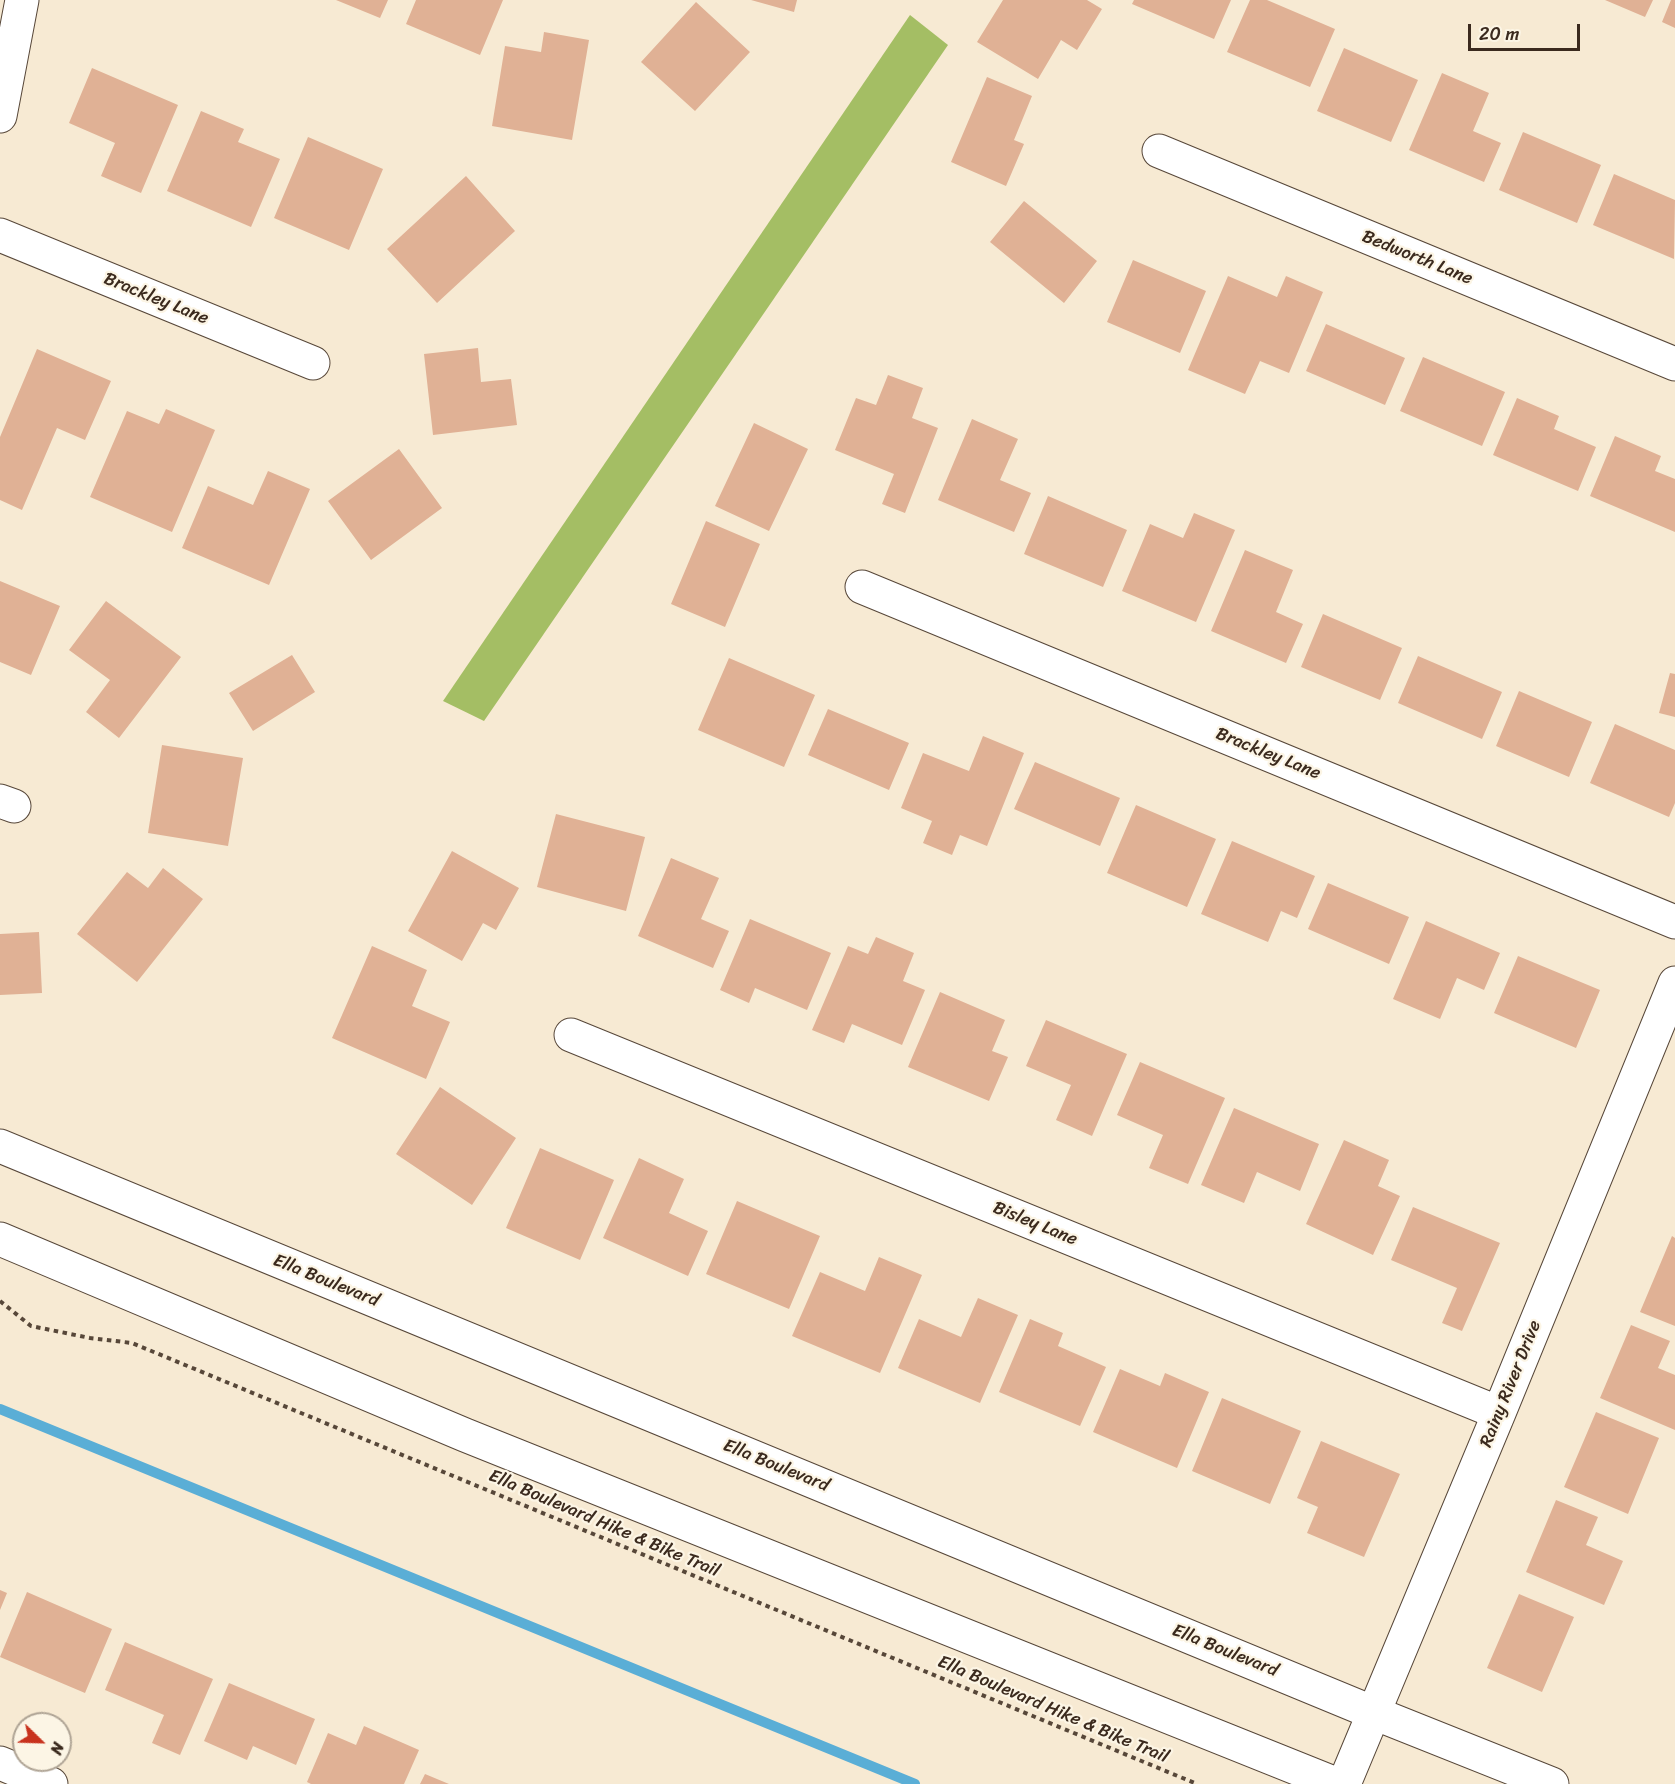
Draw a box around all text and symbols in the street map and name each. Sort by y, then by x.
scale bar [1471,12,1584,50]
text: 20 m [1479,18,1519,50]
street label: Bedworth Lane [1359,226,1475,290]
street label: Brackley Lane [100,268,212,330]
street label: Brackley Lane [1212,723,1324,785]
street label: Bisley Lane [990,1197,1080,1251]
street label: Ella Boulevard [270,1250,382,1312]
street label: Rainy River Drive [1476,1317,1546,1451]
street label: Ella Boulevard [720,1435,832,1497]
street label: Ella Boulevard Hike & Bike Trail [485,1465,723,1583]
street label: Ella Boulevard [1169,1620,1281,1682]
street label: Ella Boulevard Hike & Bike Trail [934,1651,1172,1769]
north arrow [12,1712,72,1772]
text: N [42,1738,73,1759]

